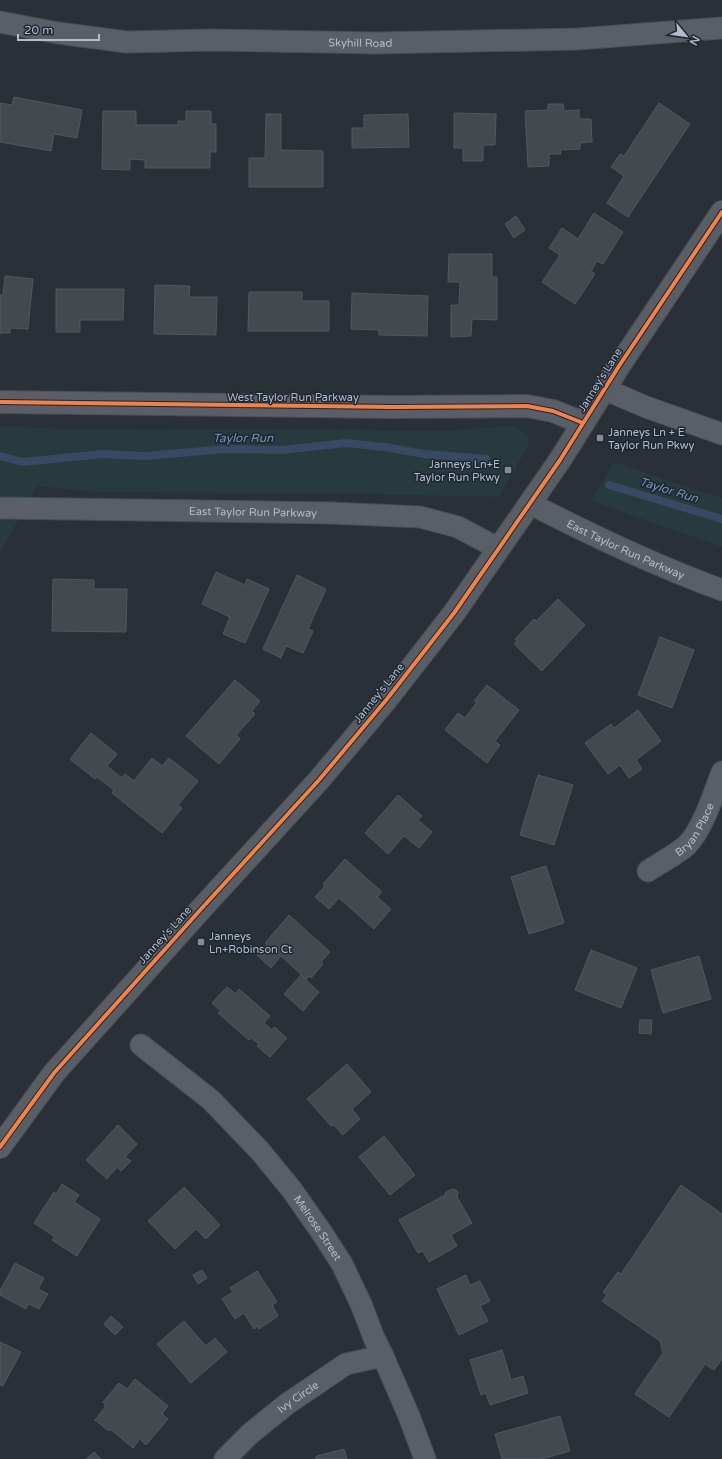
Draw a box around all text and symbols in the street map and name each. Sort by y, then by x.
scale bar [18,16,99,42]
north arrow [666,16,706,56]
text: 20 m [24,23,53,37]
text: N [686,34,702,48]
street label: Skyhill Road [328,36,393,50]
street label: Janney's Lane [575,346,625,414]
street label: West Taylor Run Parkway [227,391,359,404]
place label: Janneys Ln + E Taylor Run Pkwy [608,426,694,452]
water label: Taylor Run [213,431,274,445]
marker: Janneys Ln + E Taylor Run Pkwy [595,433,605,443]
place label: Janneys Ln+E Taylor Run Pkwy [414,458,500,484]
marker: Janneys Ln+E Taylor Run Pkwy [503,465,513,475]
water label: Taylor Run [638,474,701,506]
street label: East Taylor Run Parkway [189,504,317,519]
street label: East Taylor Run Parkway [565,517,687,582]
street label: Janney's Lane [351,661,407,725]
street label: Bryan Place [672,801,716,859]
street label: Janney's Lane [136,904,194,966]
place label: Janneys Ln+Robinson Ct [209,930,292,956]
marker: Janneys Ln+Robinson Ct [196,937,206,947]
street label: Melrose Street [291,1193,345,1263]
street label: Ivy Circle [275,1378,321,1416]

